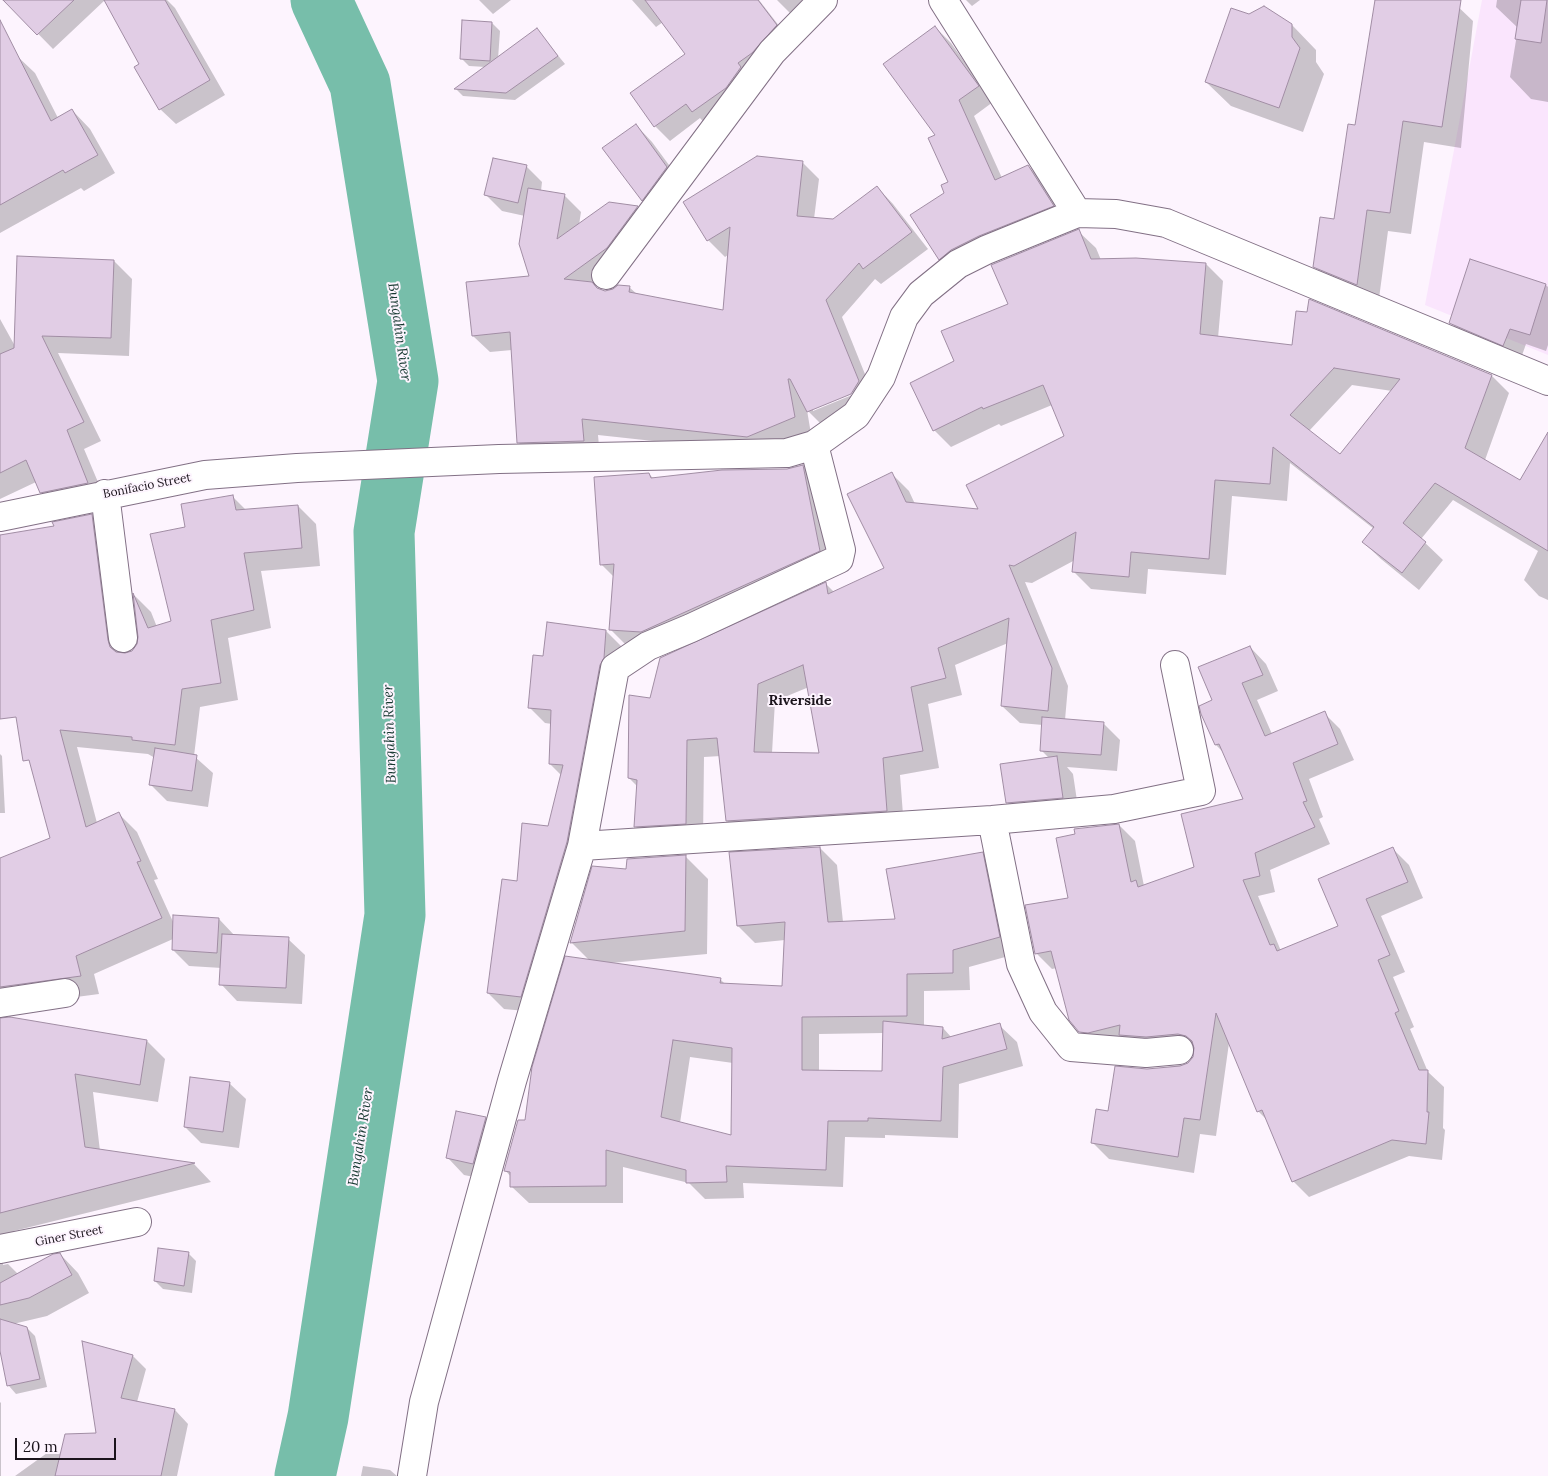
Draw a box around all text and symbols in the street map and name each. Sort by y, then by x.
water label: Bungahin River [384,282,414,382]
street label: Bonifacio Street [102,470,192,502]
water label: Bungahin River [380,684,400,784]
district label: Riverside [769,693,831,709]
water label: Bungahin River [345,1087,377,1187]
street label: Giner Street [34,1222,104,1250]
scale bar [18,1428,119,1460]
text: 20 m [23,1437,58,1456]

